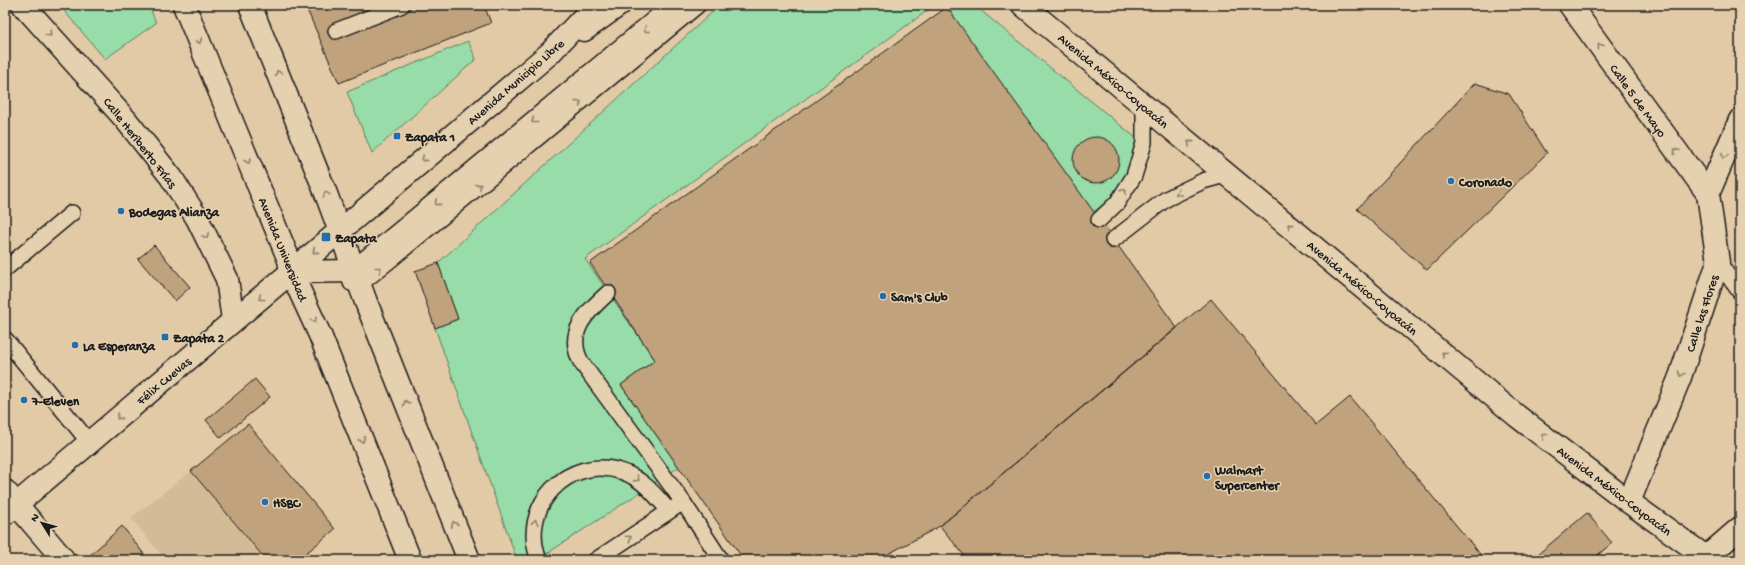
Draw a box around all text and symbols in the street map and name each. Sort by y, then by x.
one-way arrow [643,25,650,32]
one-way arrow [45,29,52,37]
street label: Avenida México-Coyoacán [1054,31,1171,133]
street label: Avenida Municipio Libre [465,37,568,129]
one-way arrow [195,38,203,45]
one-way arrow [1597,43,1605,50]
street label: Calle 5 de Mayo [1605,62,1669,141]
one-way arrow [274,70,282,77]
street label: Calle Heriberto Frías [99,95,180,193]
one-way arrow [575,101,582,108]
one-way arrow [532,117,539,124]
marker: Zapata 1 [392,131,402,141]
place label: Zapata 1 [405,131,455,147]
one-way arrow [1187,140,1195,147]
one-way arrow [1674,149,1681,156]
one-way arrow [1721,152,1729,159]
one-way arrow [421,155,429,162]
one-way arrow [244,158,252,165]
marker: Coronado [1446,176,1456,186]
place label: Coronado [1458,176,1512,191]
one-way arrow [475,184,482,191]
one-way arrow [1120,188,1127,195]
one-way arrow [1175,188,1183,196]
one-way arrow [323,190,331,197]
street label: Avenida Universidad [254,196,310,305]
one-way arrow [434,198,442,205]
marker: Bodegas Alianza [116,206,126,216]
place label: Bodegas Alianza [128,206,220,221]
one-way arrow [1287,223,1295,230]
one-way arrow [201,231,209,239]
marker: Zapata [320,231,332,243]
place label: Zapata [335,232,378,248]
street label: Avenida México-Coyoacán [1303,238,1420,340]
one-way arrow [312,247,320,254]
one-way arrow [375,267,382,274]
street label: Calle las Flores [1684,272,1723,354]
marker: Sam's Club [878,291,888,301]
place label: Sam's Club [891,291,948,306]
one-way arrow [259,293,266,300]
one-way arrow [309,316,317,323]
marker: Zapata 2 [160,332,170,342]
place label: Zapata 2 [173,332,225,348]
marker: La Esperanza [70,340,80,350]
place label: La Esperanza [83,340,156,356]
one-way arrow [1441,351,1448,358]
street label: Félix Cuevas [134,354,196,410]
one-way arrow [1677,370,1685,377]
marker: 7-Eleven [19,395,29,405]
place label: 7-Eleven [31,395,80,410]
one-way arrow [403,399,411,406]
one-way arrow [116,413,123,420]
one-way arrow [1542,434,1549,441]
one-way arrow [358,437,366,444]
street label: Avenida México-Coyoacán [1553,444,1674,540]
place label: Walmart Supercenter [1214,464,1280,495]
marker: Walmart Supercenter [1202,471,1212,481]
one-way arrow [632,474,639,481]
marker: HSBC [260,497,270,507]
place label: HSBC [273,497,302,512]
north arrow [22,503,62,543]
text: N [29,512,43,525]
one-way arrow [531,519,539,525]
one-way arrow [451,520,459,527]
one-way arrow [624,536,631,543]

